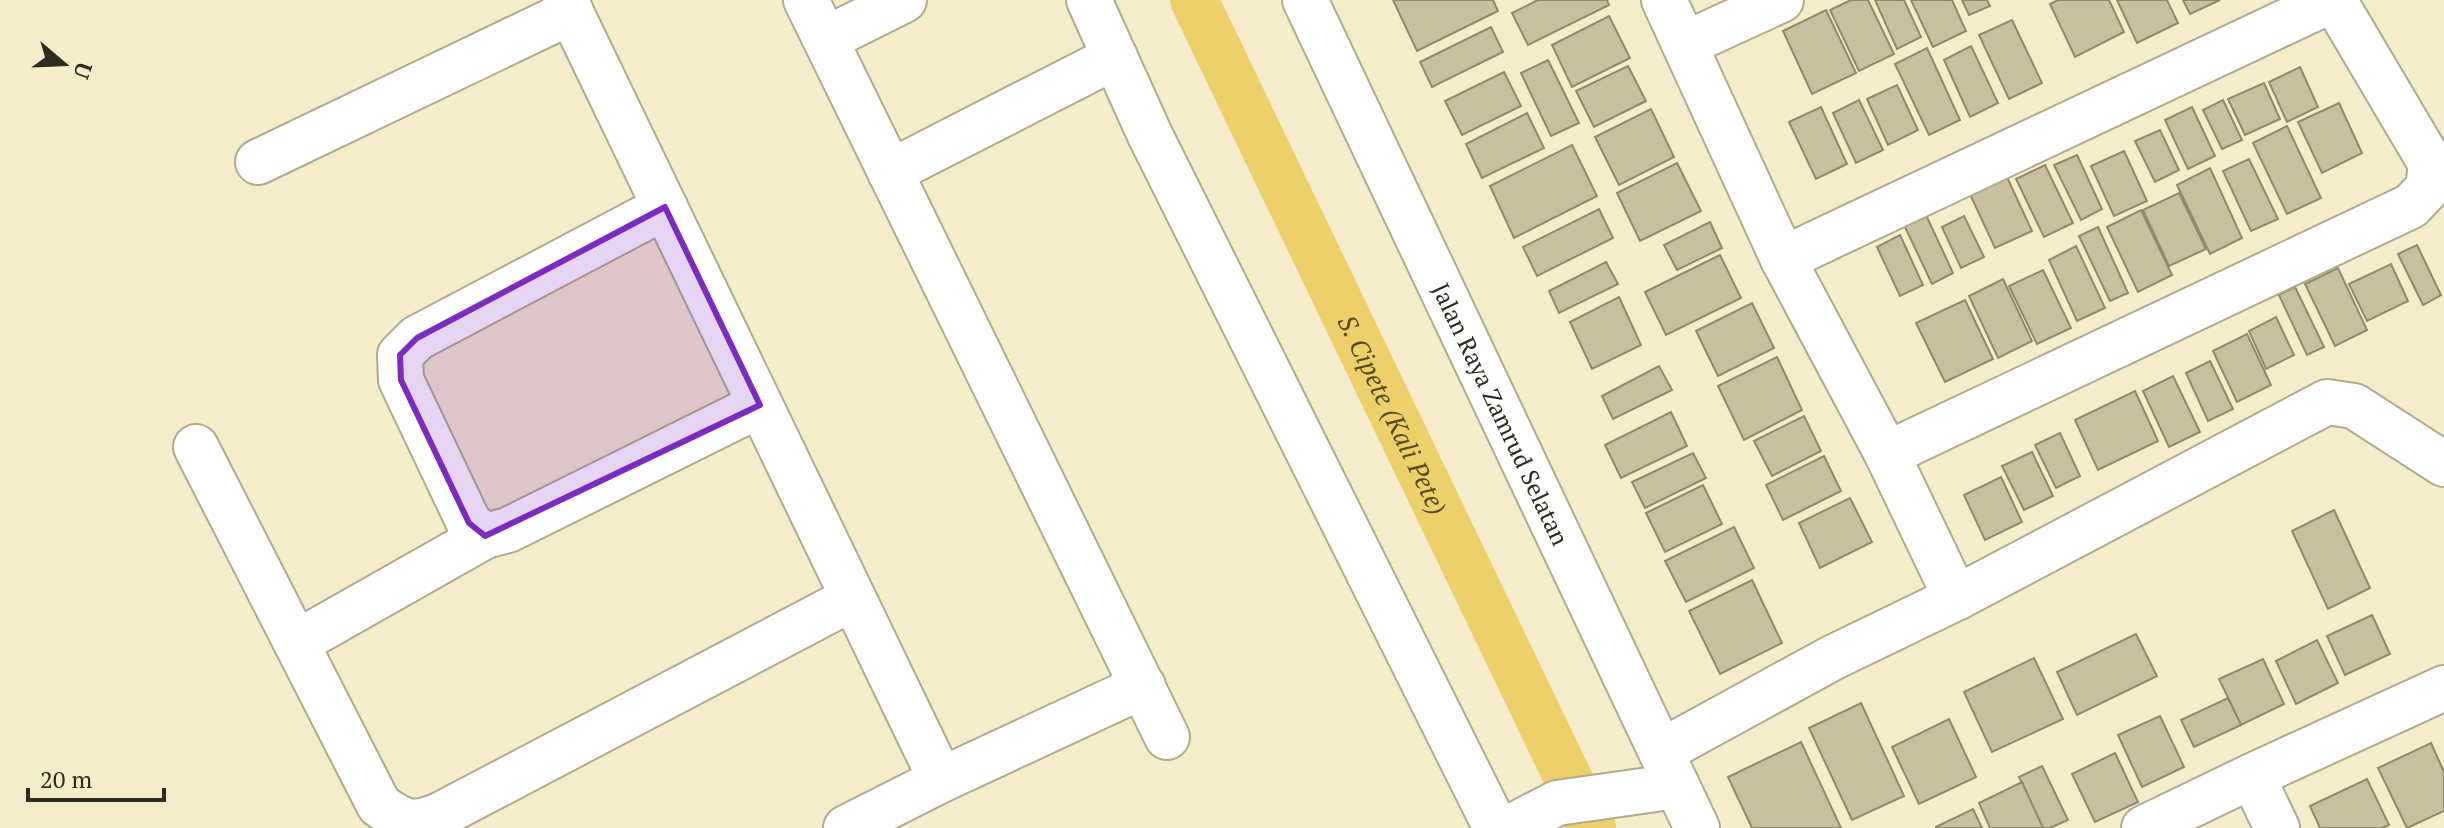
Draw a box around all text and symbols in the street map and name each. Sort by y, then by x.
north arrow [24,24,104,104]
text: U [67,59,100,83]
street label: Jalan Raya Zamrud Selatan [1425,278,1577,550]
water label: S. Cipete (Kali Pete) [1331,309,1456,520]
scale bar [28,752,164,802]
text: 20 m [40,763,92,795]

